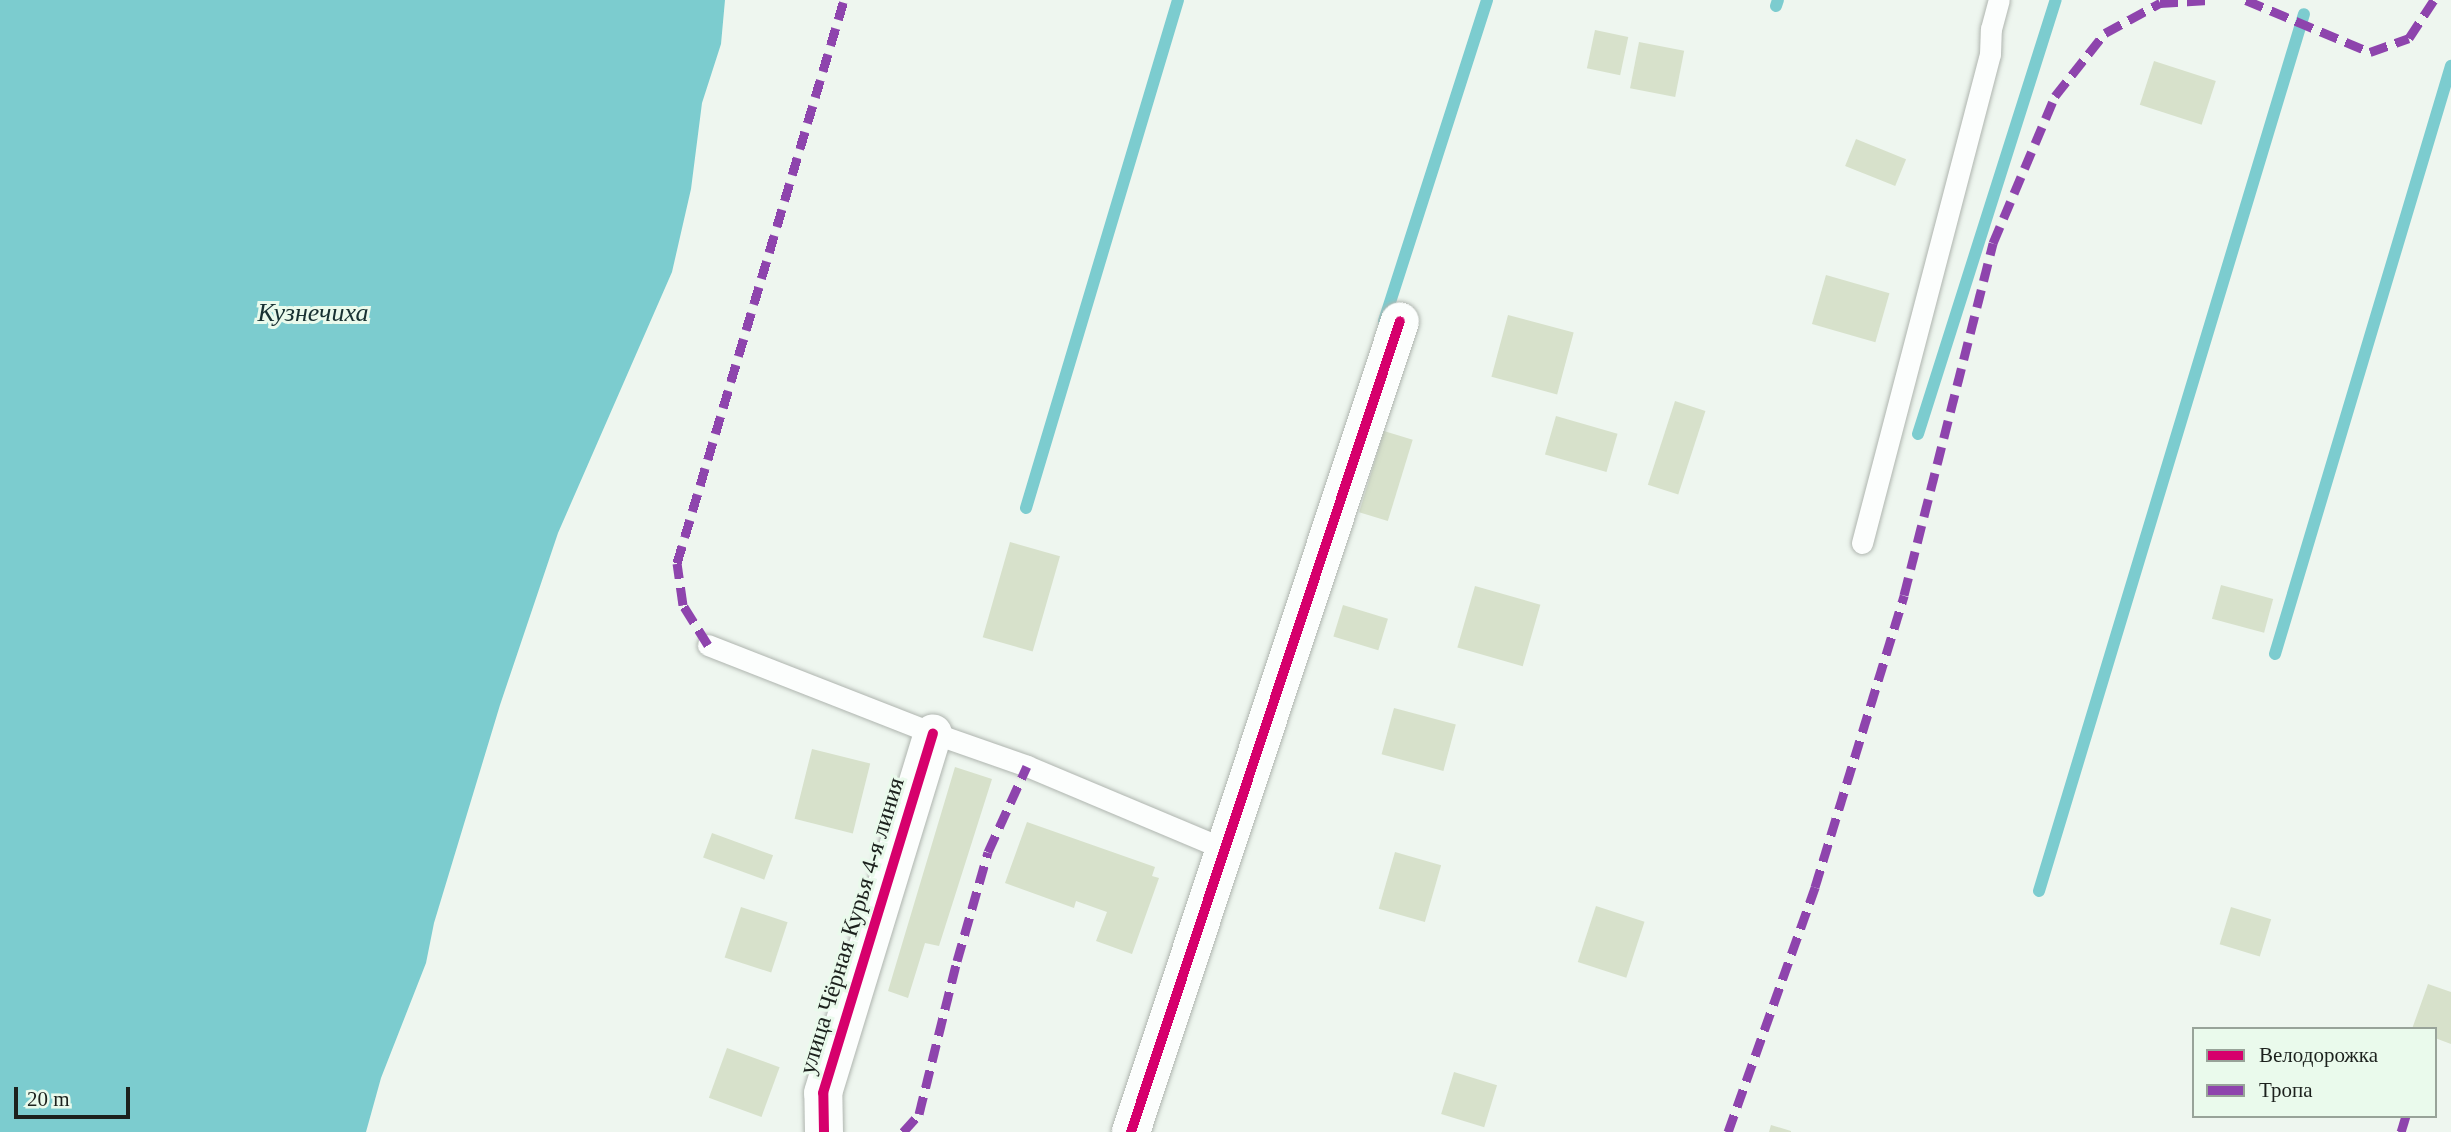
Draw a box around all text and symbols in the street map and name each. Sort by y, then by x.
water label: Кузнечиха [257,297,369,329]
street label: улица Чёрная Курья 4-я линия [793,774,911,1078]
legend [2192,1027,2437,1118]
text: Велодорожка [2259,1043,2378,1067]
scale bar [18,1072,133,1116]
text: Тропа [2259,1078,2313,1102]
text: 20 m [27,1087,70,1111]

